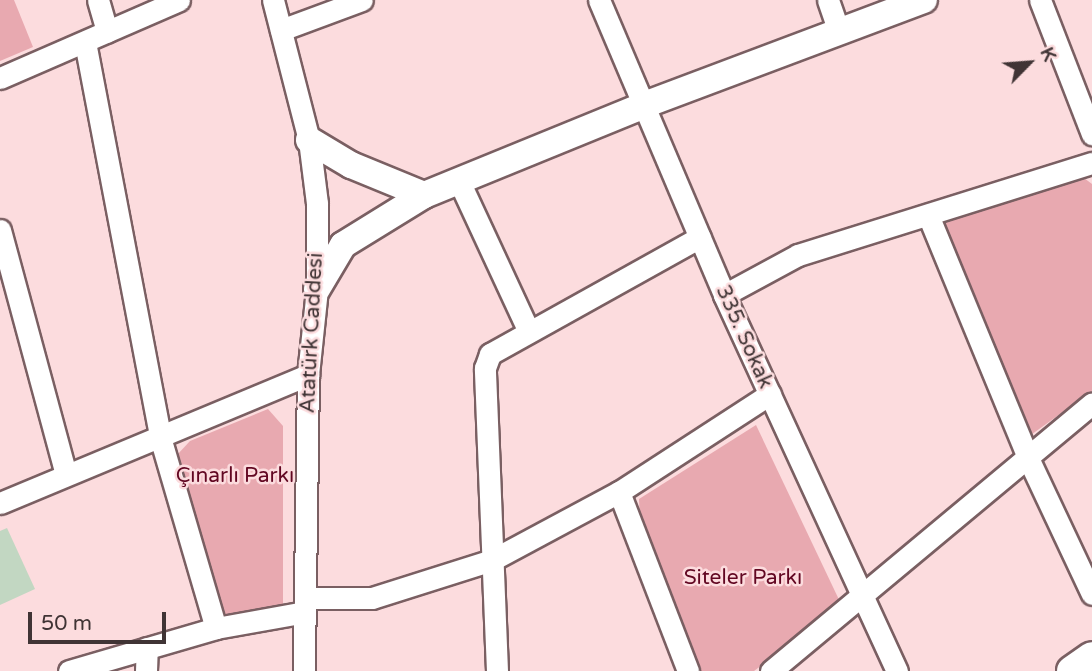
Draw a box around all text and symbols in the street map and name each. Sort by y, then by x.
north arrow [994,28,1064,98]
text: K [1035,44,1061,65]
street label: Atatürk Caddesi [295,252,329,414]
street label: 335. Sokak [710,281,778,393]
park label: Çınarlı Parkı [176,463,294,489]
park label: Siteler Parkı [684,565,802,591]
scale bar [32,598,170,642]
text: 50 m [41,611,92,636]

